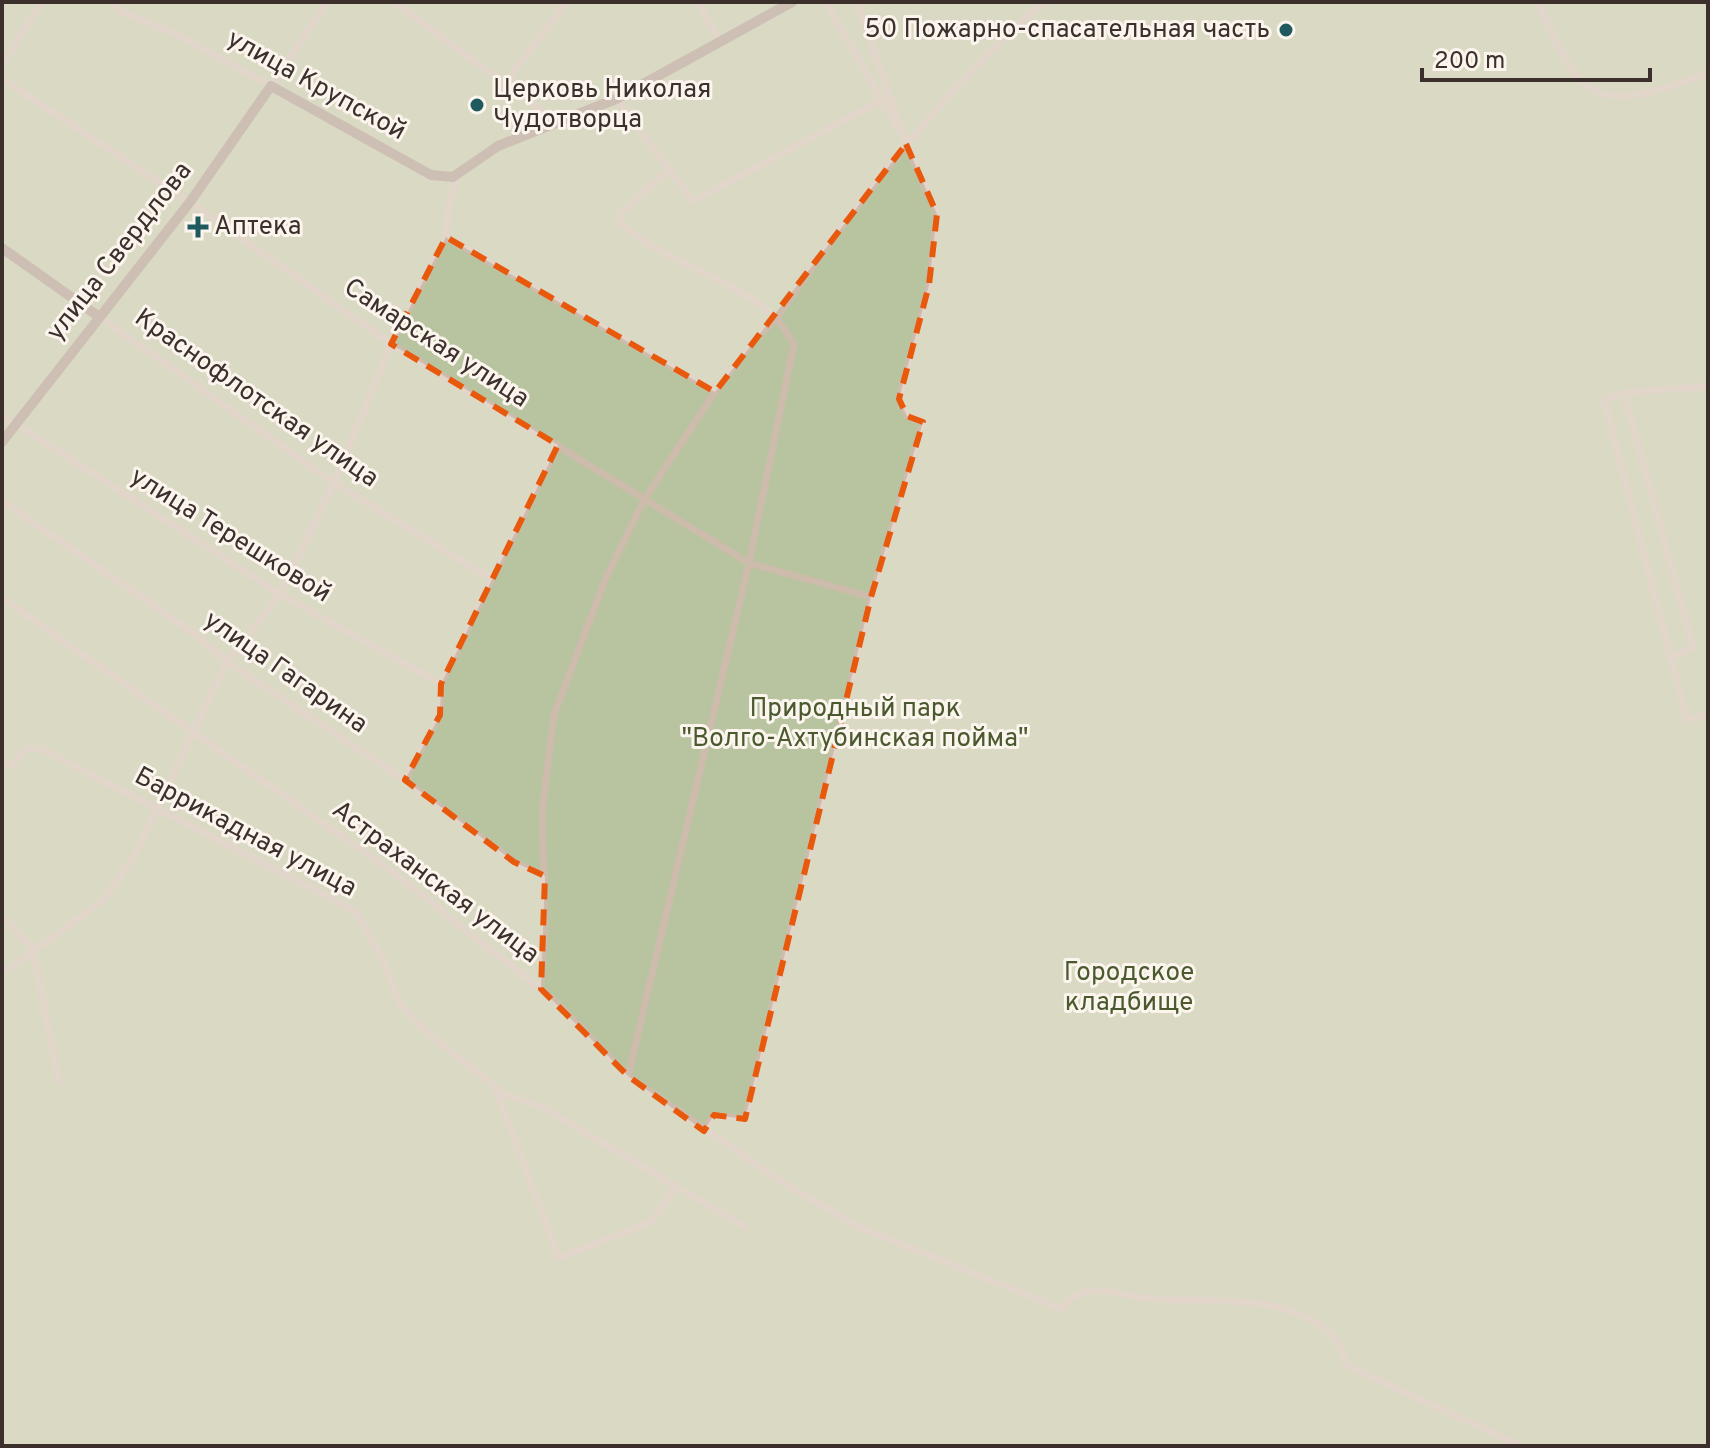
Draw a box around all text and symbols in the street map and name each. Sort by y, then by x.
place label: 50 Пожарно-спасательная часть [865,14,1270,47]
marker: 50 Пожарно-спасательная часть [1277,21,1295,39]
street label: улица Крупской [221,23,411,149]
scale bar [1422,32,1650,82]
text: 200 m [1434,47,1505,77]
place label: Церковь Николая Чудотворца [493,74,712,137]
marker: Церковь Николая Чудотворца [468,96,486,114]
street label: улица Свердлова [40,156,200,348]
place label: Аптека [214,211,302,244]
marker: Аптека [189,218,207,236]
street label: Самарская улица [337,272,535,416]
street label: Краснофлотская улица [128,302,384,496]
street label: улица Терешковой [123,461,337,611]
street label: улица Гагарина [197,604,373,742]
park label: Природный парк "Волго-Ахтубинская пойма" [682,693,1028,756]
street label: Баррикадная улица [128,760,362,906]
street label: Астраханская улица [325,794,545,972]
park label: Городское кладбище [1064,957,1194,1020]

